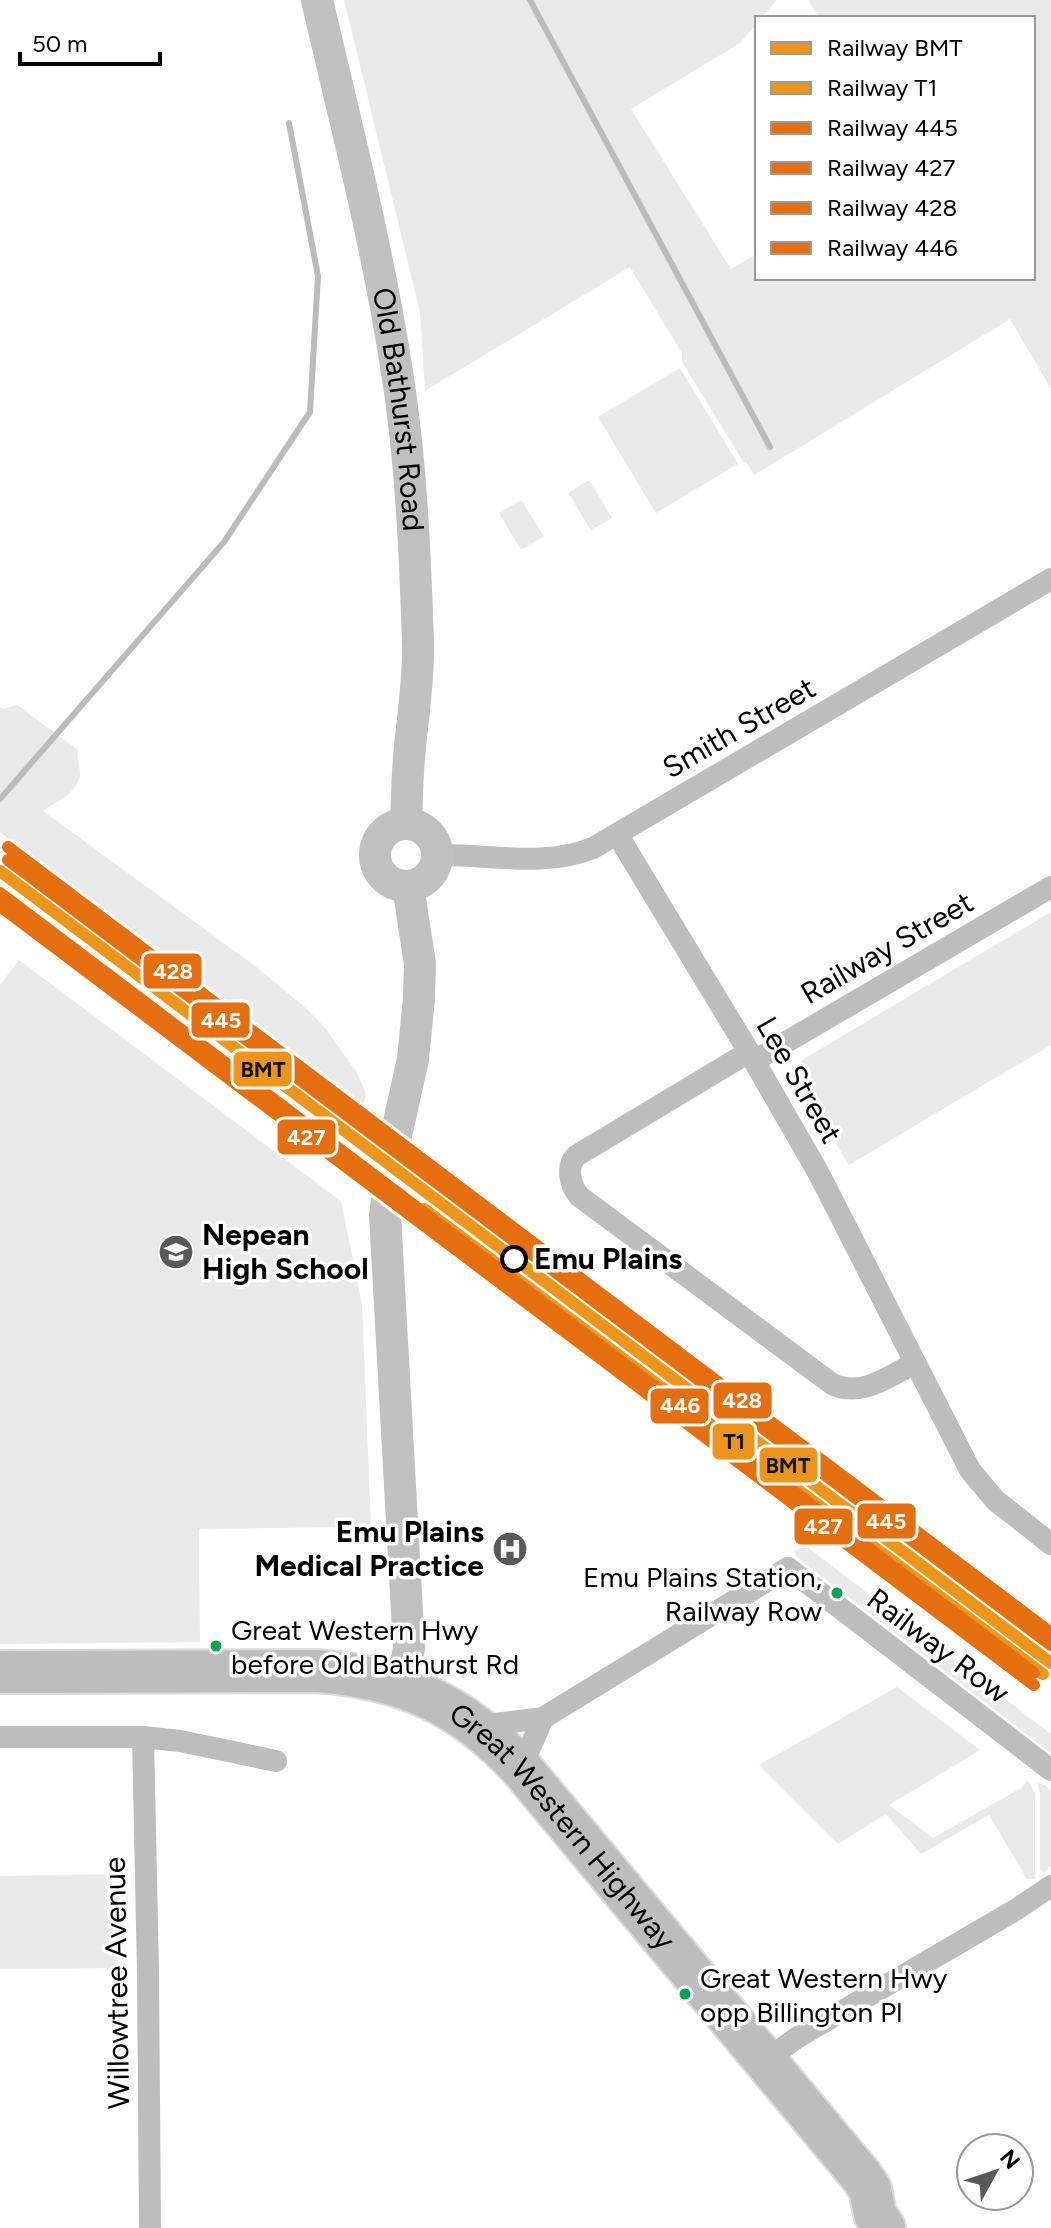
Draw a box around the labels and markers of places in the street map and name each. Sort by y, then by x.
place label: Nepean High School [202,1216,369,1287]
school or university icon: Nepean High School [157,1233,195,1271]
place label: Emu Plains [534,1240,682,1277]
marker: Emu Plains [501,1246,527,1272]
place label: Emu Plains Medical Practice [254,1513,484,1584]
hospital icon: Emu Plains Medical Practice [491,1530,529,1568]
place label: Emu Plains Station, Railway Row [583,1560,822,1628]
marker: Emu Plains Station, Railway Row [829,1585,845,1601]
place label: Great Western Hwy before Old Bathurst Rd [231,1613,519,1681]
marker: Great Western Hwy before Old Bathurst Rd [208,1638,224,1654]
place label: Great Western Hwy opp Billington Pl [700,1961,948,2029]
marker: Great Western Hwy opp Billington Pl [677,1986,693,2002]

